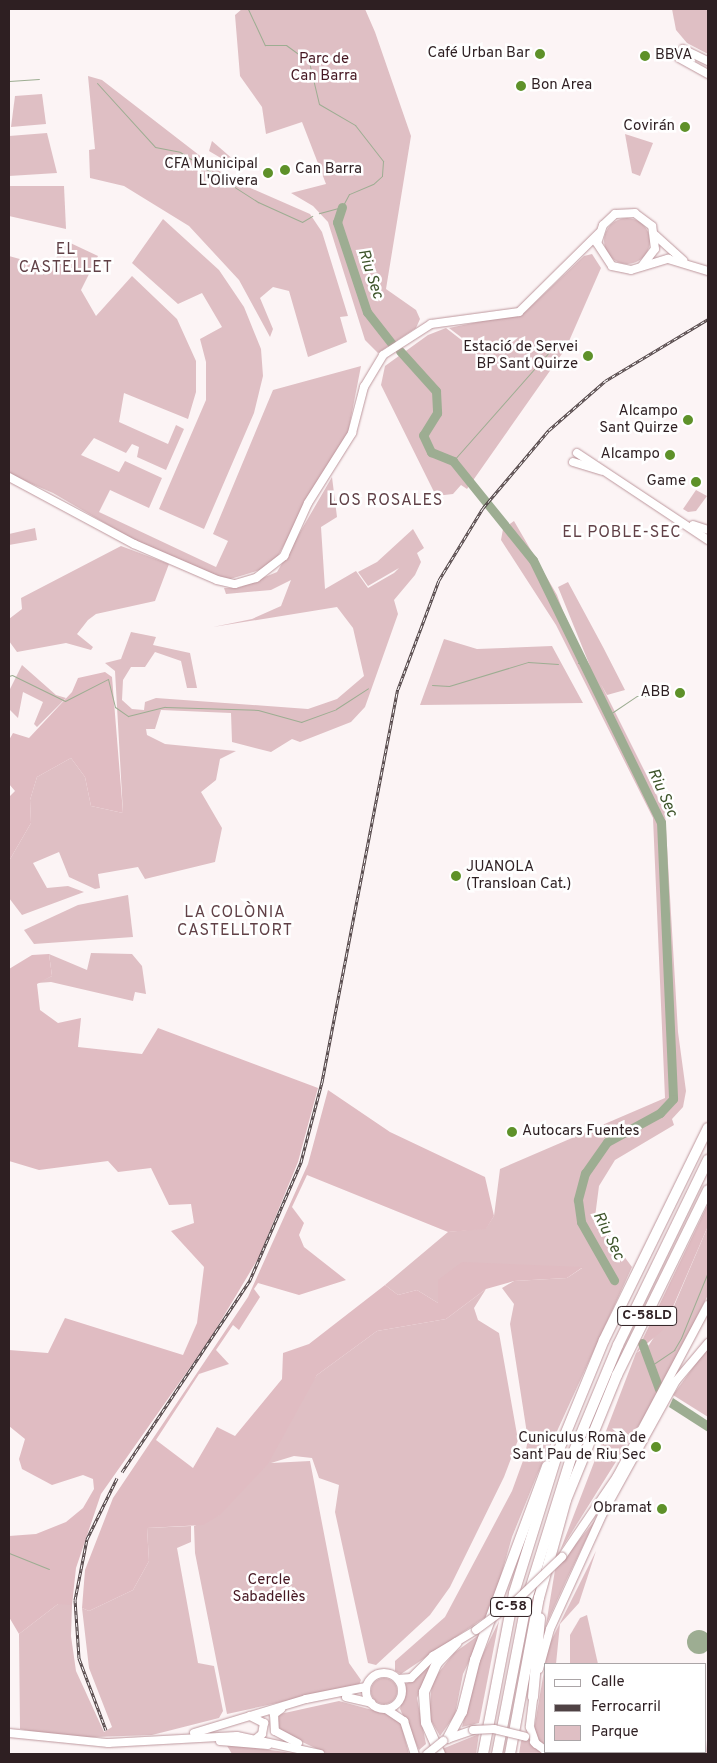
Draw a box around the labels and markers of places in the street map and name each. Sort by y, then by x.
place label: Café Urban Bar [428,45,530,63]
place label: BBVA [655,47,692,65]
marker: Café Urban Bar [534,48,546,60]
marker: BBVA [639,50,651,62]
place label: Bon Area [531,77,593,95]
marker: Bon Area [515,80,527,92]
place label: Covirán [623,118,675,136]
marker: Covirán [679,121,691,133]
place label: CFA Municipal L'Olivera [164,155,258,190]
place label: Can Barra [295,161,362,179]
marker: Can Barra [279,164,291,176]
marker: CFA Municipal L'Olivera [262,167,274,179]
place label: Estació de Servei BP Sant Quirze [463,338,578,373]
marker: Estació de Servei BP Sant Quirze [582,350,594,362]
place label: Alcampo Sant Quirze [599,402,678,437]
marker: Alcampo Sant Quirze [682,414,694,426]
place label: Alcampo [600,446,660,464]
marker: Alcampo [664,449,676,461]
place label: Game [647,473,686,491]
marker: Game [690,476,702,488]
place label: ABB [641,684,670,702]
marker: ABB [674,687,686,699]
place label: JUANOLA (Transloan Cat.) [466,858,571,893]
marker: JUANOLA (Transloan Cat.) [450,870,462,882]
place label: Autocars Fuentes [522,1123,640,1141]
marker: Autocars Fuentes [506,1126,518,1138]
place label: Cuniculus Romà de Sant Pau de Riu Sec [512,1429,646,1464]
marker: Cuniculus Romà de Sant Pau de Riu Sec [650,1441,662,1453]
place label: Obramat [593,1500,652,1518]
marker: Obramat [656,1503,668,1515]

